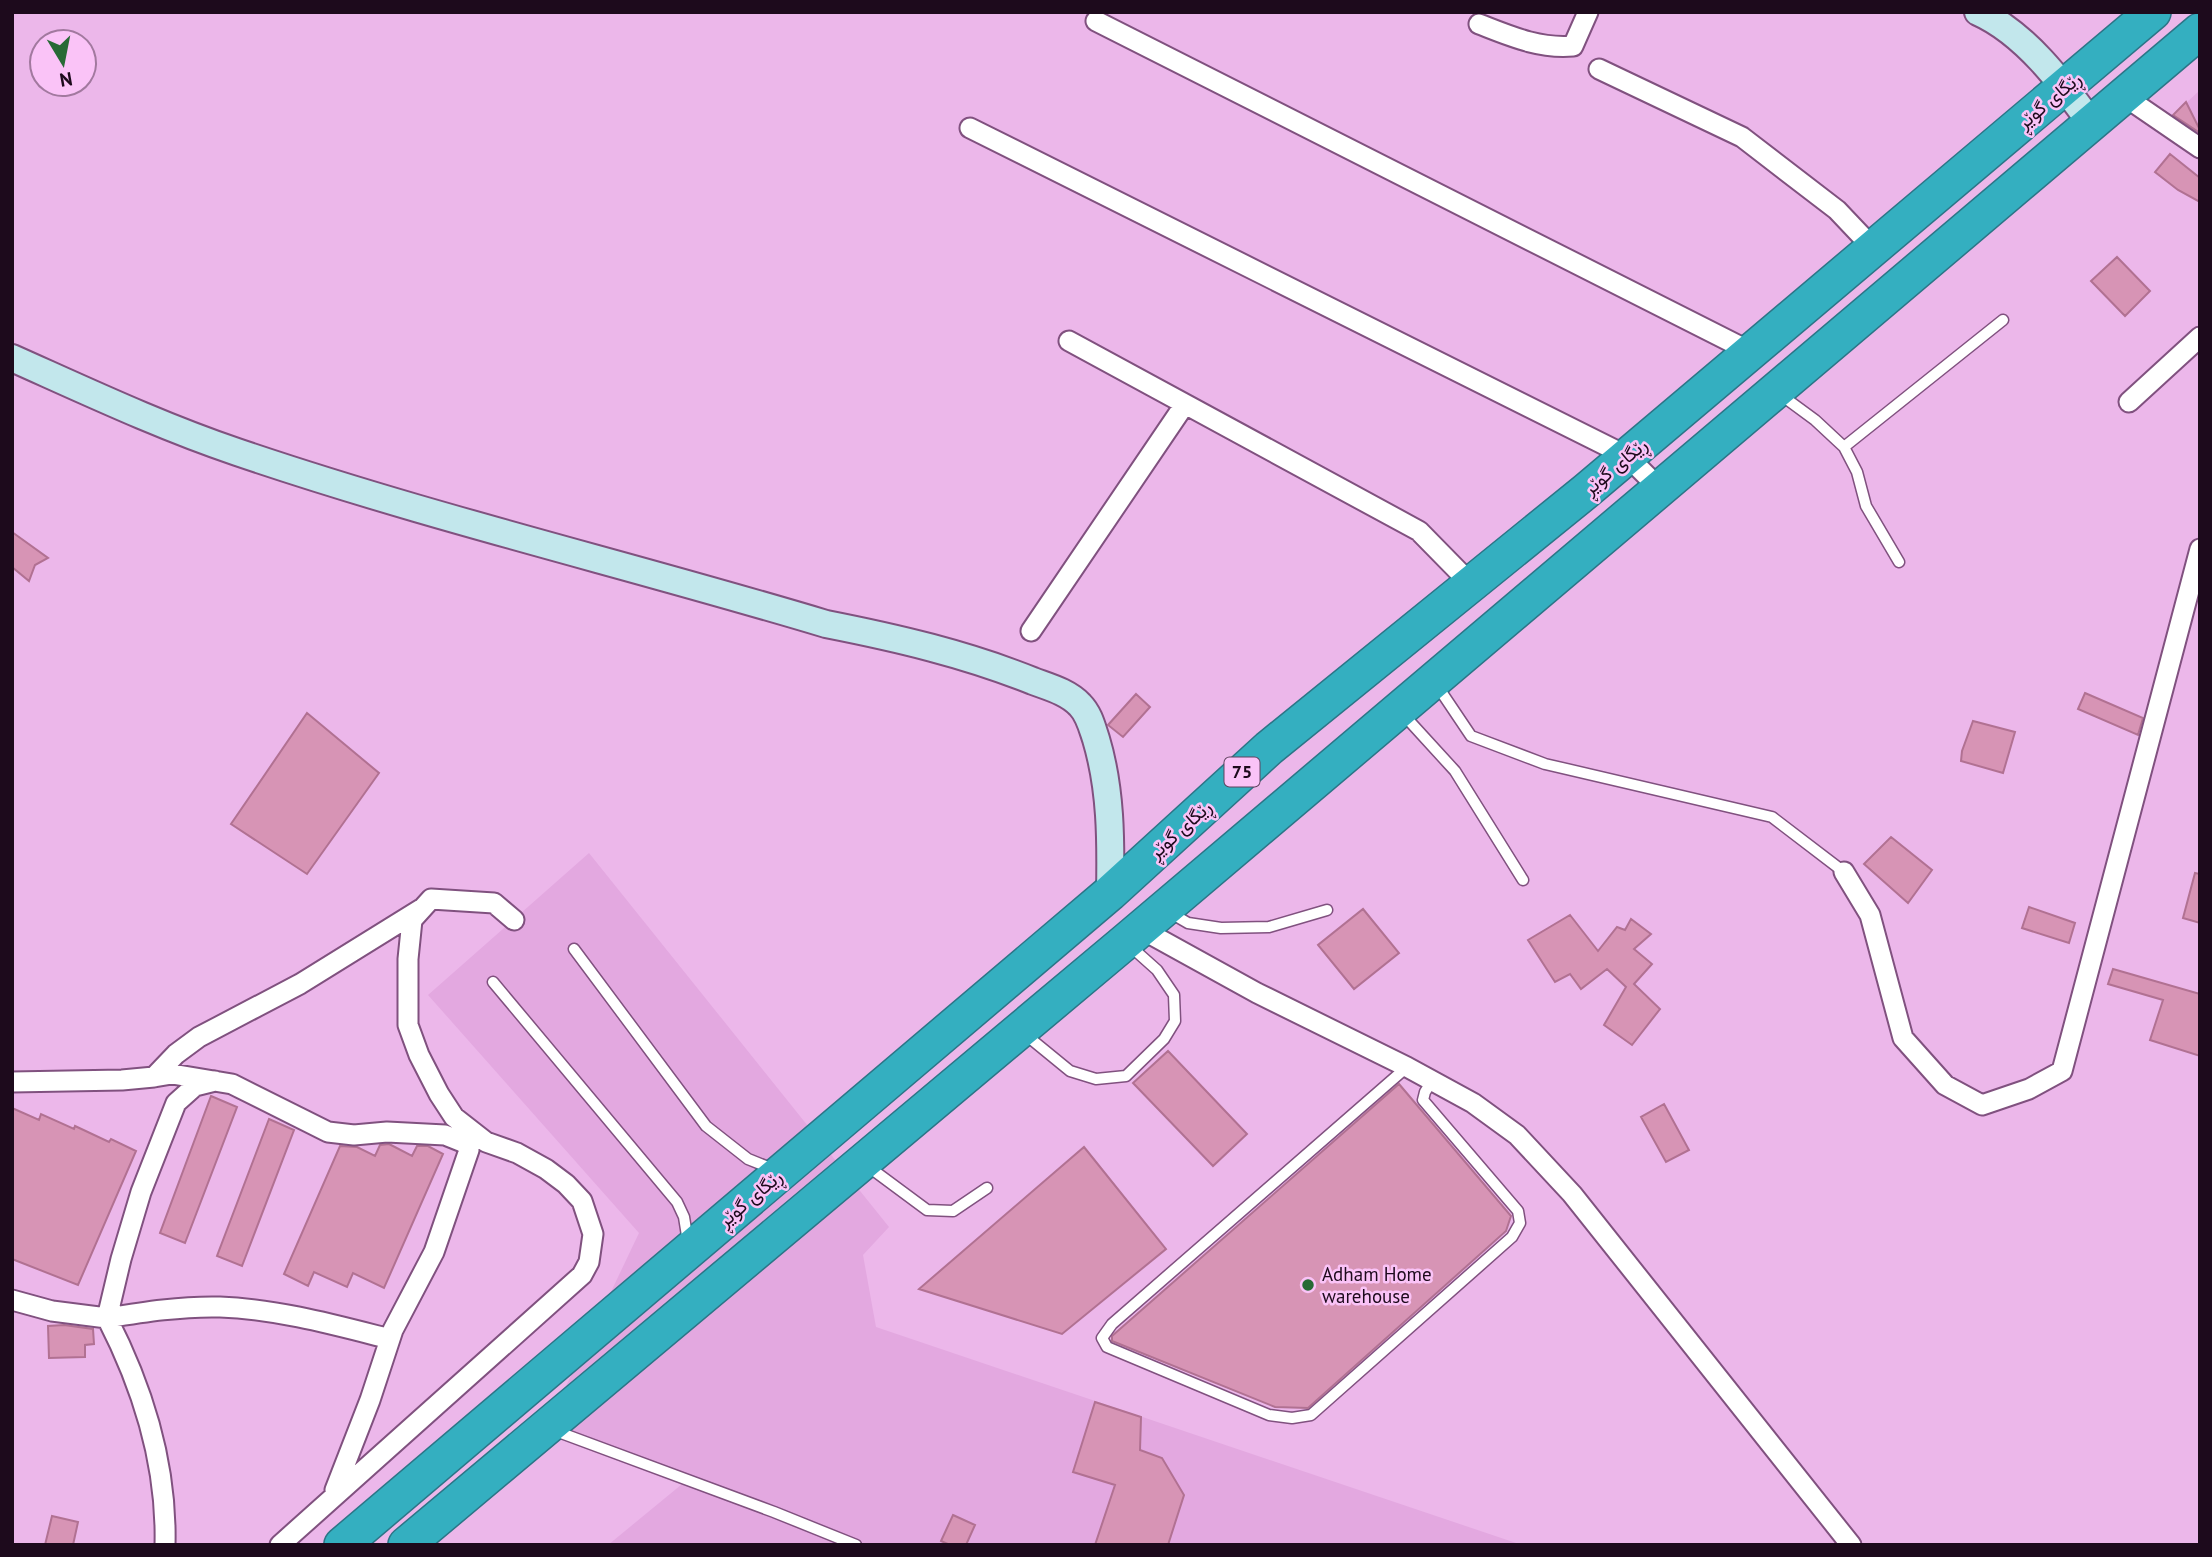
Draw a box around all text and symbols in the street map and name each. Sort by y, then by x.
north arrow [28,28,98,98]
street label: ڕێگای گوێڕ [2011,66,2089,137]
text: N [58,67,74,93]
street label: ڕێگای گوێڕ [1577,432,1655,503]
road number: 75 [1224,758,1260,786]
street label: ڕێگای گوێڕ [1143,795,1219,867]
street label: ڕێگای گوێڕ [712,1164,790,1235]
place label: Adham Home warehouse [1322,1262,1432,1308]
marker: Adham Home warehouse [1300,1277,1316,1293]

